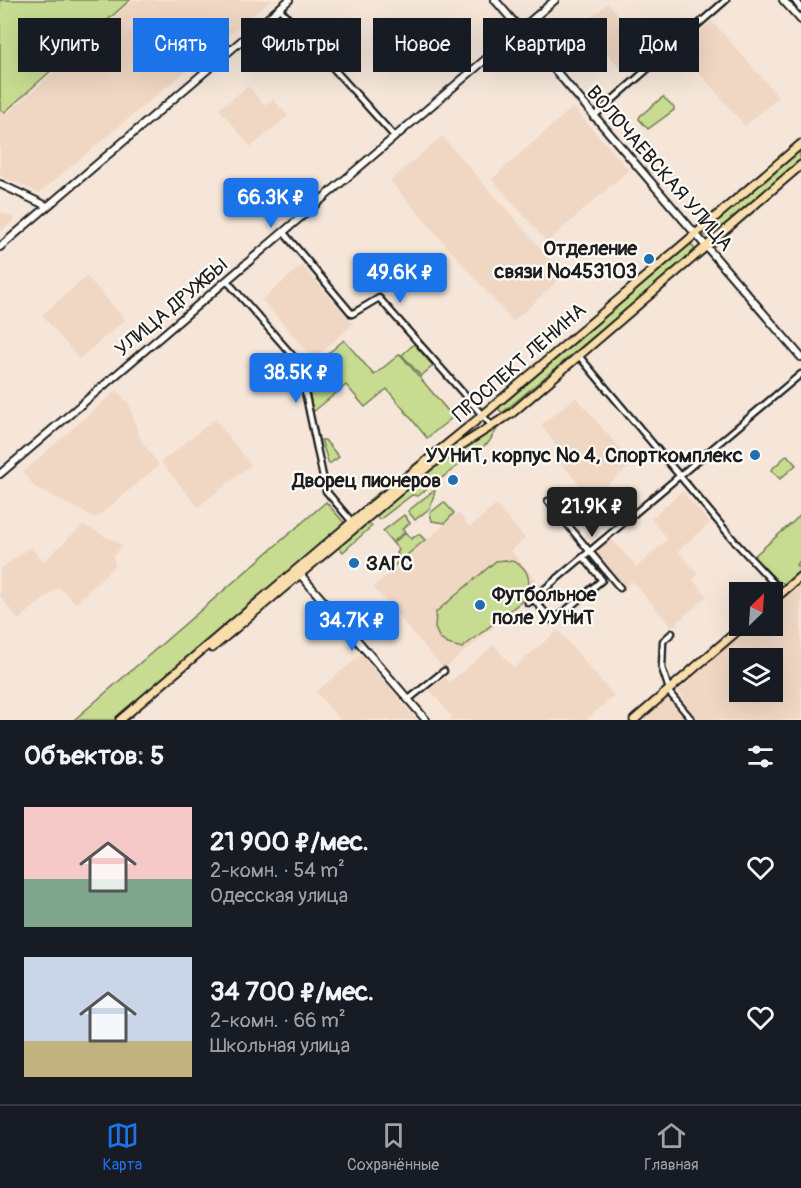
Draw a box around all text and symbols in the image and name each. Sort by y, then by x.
chip: Купить [18,18,121,72]
chip: Снять [133,18,229,72]
chip: Фильтры [241,18,361,72]
chip: Новое [373,18,471,72]
chip: Квартира [483,18,607,72]
chip: Дом [619,18,699,72]
street label: ВОЛОЧАЕВСКАЯ УЛИЦА [581,80,738,256]
pin: 66.3K ₽ [216,178,326,229]
text: 66.3K ₽ [237,185,305,210]
place label: Отделение связи №453103 [493,236,638,284]
marker: Отделение связи №453103 [642,252,656,266]
street label: УЛИЦА ДРУЖБЫ [110,253,233,362]
pin: 49.6K ₽ [345,253,455,304]
text: 49.6K ₽ [367,260,433,285]
street label: ПРОСПЕКТ ЛЕНИНА [447,297,591,427]
pin: 38.5K ₽ [241,353,351,404]
text: 38.5K ₽ [264,360,328,385]
place label: УУНиТ, корпус № 4, Спорткомплекс [426,443,743,468]
marker: УУНиТ, корпус № 4, Спорткомплекс [748,448,762,462]
place label: Дворец пионеров [292,468,441,493]
marker: Дворец пионеров [446,473,460,487]
pin: 21.9K ₽ [537,487,647,538]
text: 21.9K ₽ [561,494,623,519]
place label: ЗАГС [366,551,413,576]
marker: ЗАГС [347,556,361,570]
place label: Футбольное поле УУНиТ [491,582,598,630]
north arrow [729,582,783,636]
map controls [729,582,783,702]
marker: Футбольное поле УУНиТ [473,598,487,612]
pin: 34.7K ₽ [297,601,407,652]
text: 34.7K ₽ [319,608,385,633]
button: layers [729,648,783,702]
text: Объектов: 5 [24,740,164,772]
icon: filters [744,740,777,773]
text: 21 900 ₽/мес. [210,826,369,858]
icon: home [72,831,144,903]
icon: heart [744,851,777,884]
text: 2-комн. · 54 m² [210,858,345,883]
text: Одесская улица [210,883,348,908]
text: 34 700 ₽/мес. [210,976,374,1008]
icon: home [72,981,144,1053]
icon: heart [744,1001,777,1034]
text: 2-комн. · 66 m² [210,1008,346,1033]
text: Школьная улица [210,1033,350,1058]
tab: Карта [102,1119,142,1175]
tab: Сохранённые [347,1119,439,1175]
tab: Главная [644,1119,699,1175]

